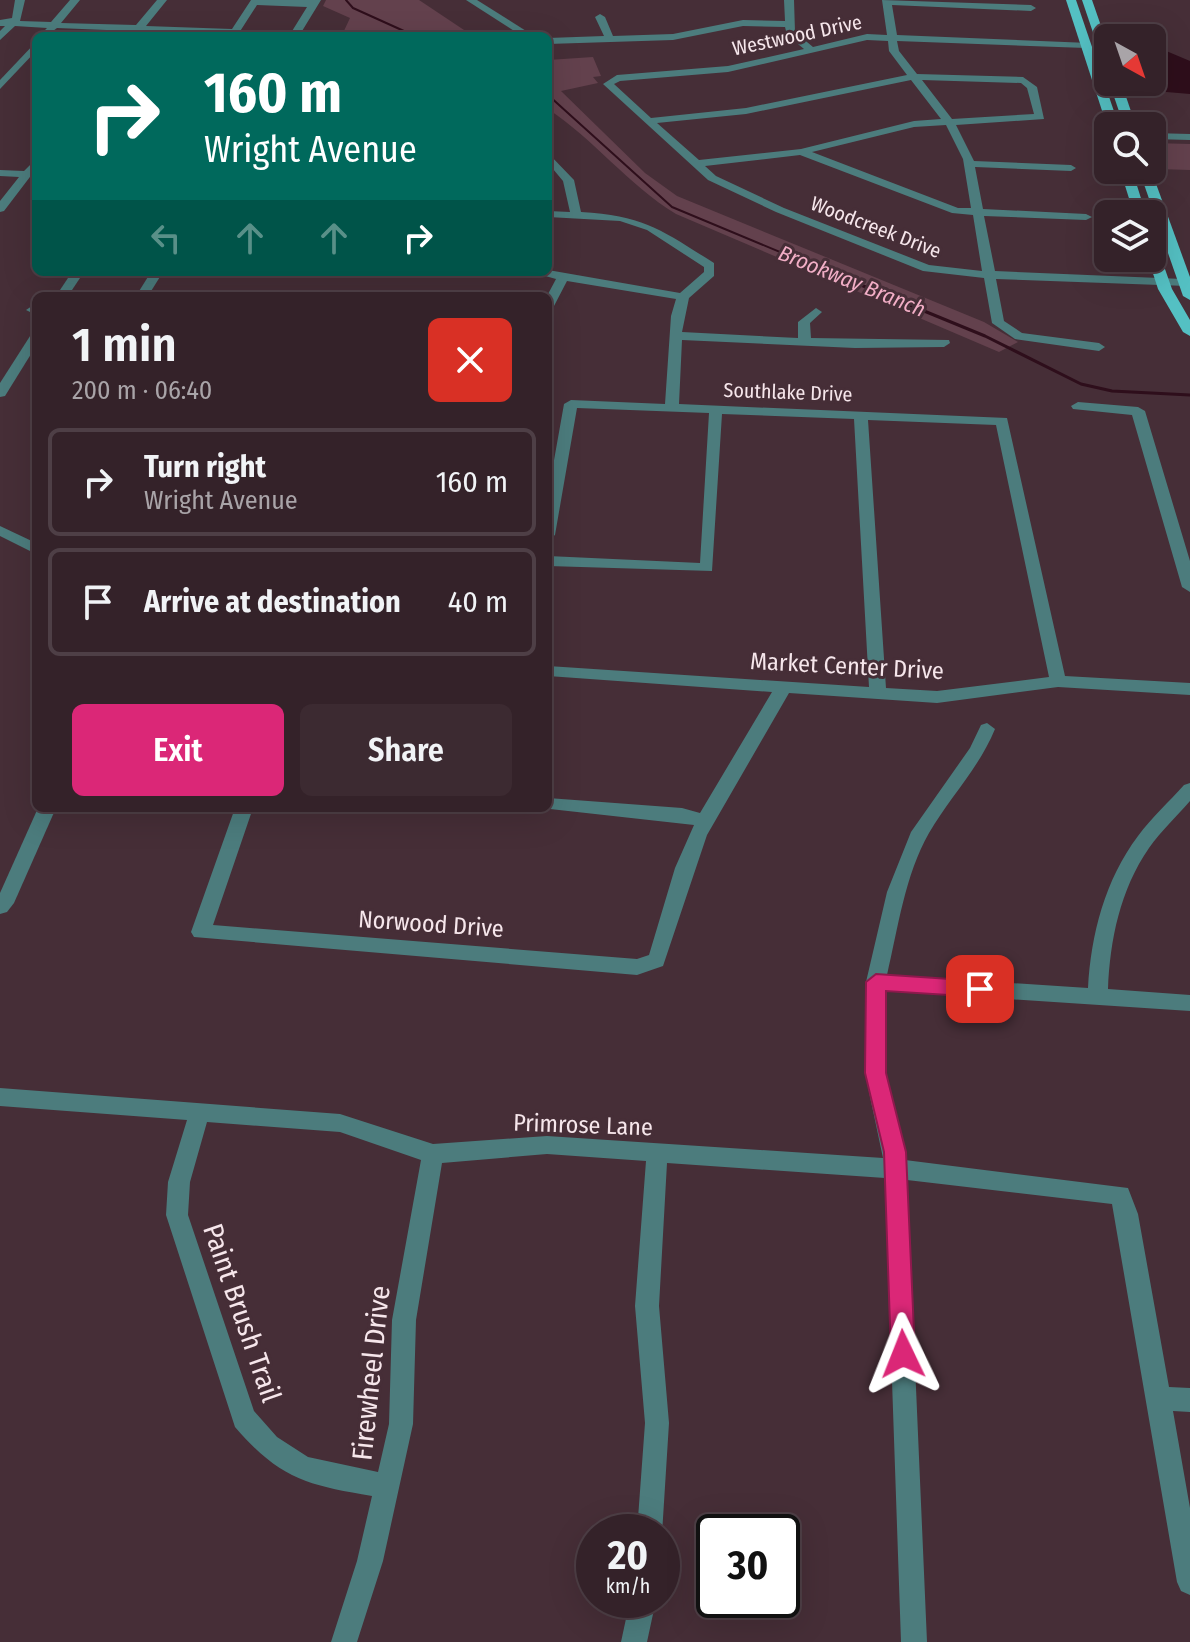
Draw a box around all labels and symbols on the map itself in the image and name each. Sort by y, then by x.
street label: Westwood Drive [730,10,864,60]
north arrow [1094,24,1166,96]
street label: Woodcreek Drive [807,191,945,263]
water label: Brookway Branch [774,239,930,323]
street label: Southlake Drive [723,378,853,406]
street label: Market Center Drive [749,647,945,685]
street label: Norwood Drive [357,905,505,943]
pin [946,955,1014,1023]
street label: Primrose Lane [513,1109,653,1141]
street label: Paint Brush Trail [196,1219,288,1407]
street label: Firewheel Drive [345,1284,397,1462]
position arrow [861,1312,945,1396]
speed limit sign: 30 [696,1514,800,1618]

